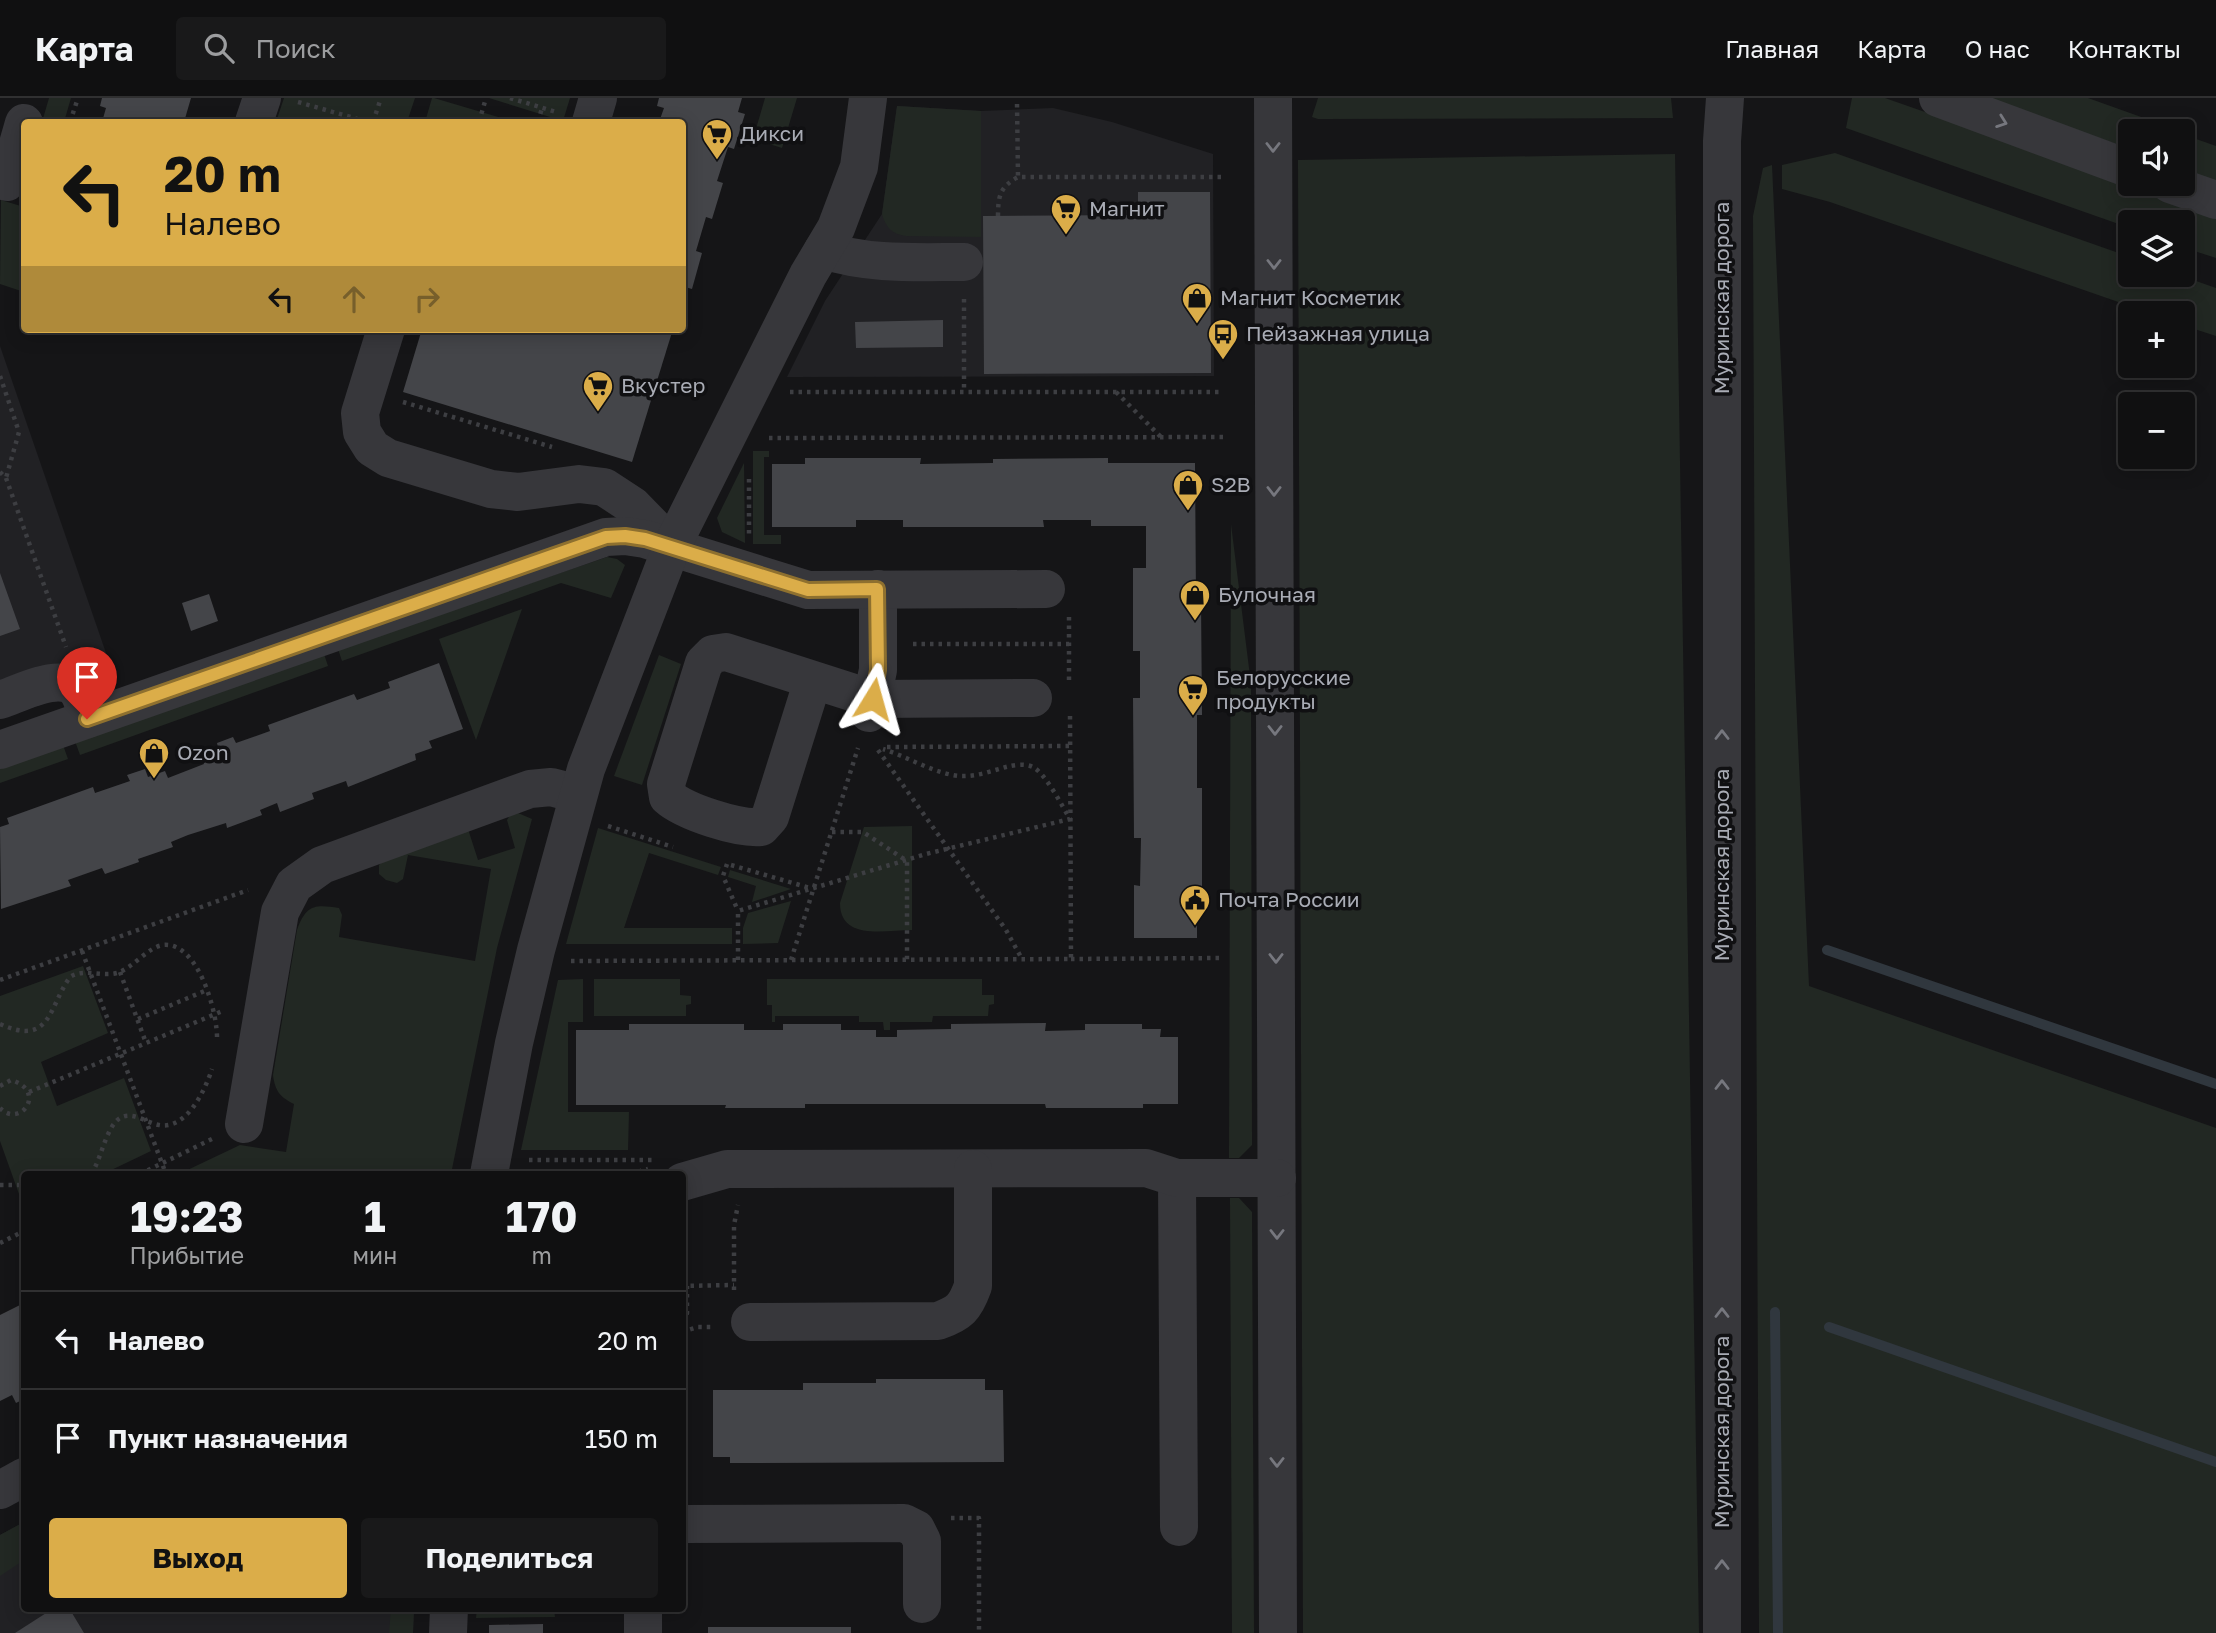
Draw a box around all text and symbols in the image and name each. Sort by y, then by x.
search box [176,17,666,80]
text: Карта [35,29,134,68]
icon: search [200,29,238,67]
text: Поиск [256,33,336,64]
text: Главная [1725,34,1819,63]
text: Карта [1857,34,1927,63]
text: О нас [1965,34,2030,63]
text: Контакты [2068,34,2181,63]
one-way arrow [1995,113,2007,127]
supermarket icon: Дикси [700,117,734,161]
map controls [2118,119,2195,469]
button: sound [2118,119,2195,196]
place label: Дикси [740,120,804,146]
one-way arrow [1265,142,1281,153]
text: 20 m [164,144,281,203]
icon: left [49,147,140,238]
supermarket icon: Магнит [1049,192,1083,236]
place label: Магнит [1089,195,1165,221]
street label: Муринская дорога [1708,202,1734,394]
text: Налево [164,204,281,242]
button: layers [2118,210,2195,287]
one-way arrow [1266,259,1282,270]
icon: left [262,280,300,318]
icon: ahead [335,280,373,318]
icon: right [408,280,446,318]
shop icon: Магнит Косметик [1180,281,1214,325]
place label: Магнит Косметик [1220,284,1401,310]
button: + [2118,301,2195,378]
bus stop icon: Пейзажная улица [1206,317,1240,361]
place label: Пейзажная улица [1246,320,1430,346]
supermarket icon: Вкустер [581,369,615,413]
place label: Вкустер [621,372,705,398]
button: − [2118,392,2195,469]
shop icon: S2B [1171,468,1205,512]
place label: S2B [1211,471,1251,497]
one-way arrow [1266,487,1282,497]
shop icon: Булочная [1178,578,1212,622]
place label: Булочная [1218,581,1316,607]
pin [57,647,117,719]
icon: arrive [68,658,106,696]
position arrow [836,662,910,736]
place label: Белорусские продукты [1216,664,1351,714]
supermarket icon: Белорусские продукты [1176,673,1210,717]
one-way arrow [1267,726,1283,736]
one-way arrow [1714,730,1730,740]
shop icon: Ozon [137,736,171,780]
place label: Ozon [177,739,229,765]
street label: Муринская дорога [1708,769,1734,961]
public building icon: Почта России [1178,883,1212,927]
place label: Почта России [1218,886,1360,912]
one-way arrow [1268,953,1284,964]
one-way arrow [1714,1080,1730,1090]
text: 19:23 [130,1191,243,1241]
text: 1 [364,1191,386,1241]
text: 170 [506,1191,578,1241]
one-way arrow [1269,1230,1285,1240]
text: Прибытие [130,1241,244,1269]
text: мин [353,1241,397,1269]
text: m [531,1241,552,1269]
one-way arrow [1714,1307,1730,1318]
icon: left [49,1321,87,1359]
text: Налево [108,1325,204,1356]
text: 20 m [597,1325,658,1356]
street label: Муринская дорога [1708,1336,1734,1528]
icon: arrive [49,1419,87,1457]
text: Пункт назначения [108,1423,348,1454]
text: 150 m [585,1423,658,1454]
one-way arrow [1270,1457,1285,1468]
button: Выход [49,1518,347,1598]
button: Поделиться [361,1518,658,1598]
one-way arrow [1714,1559,1730,1570]

